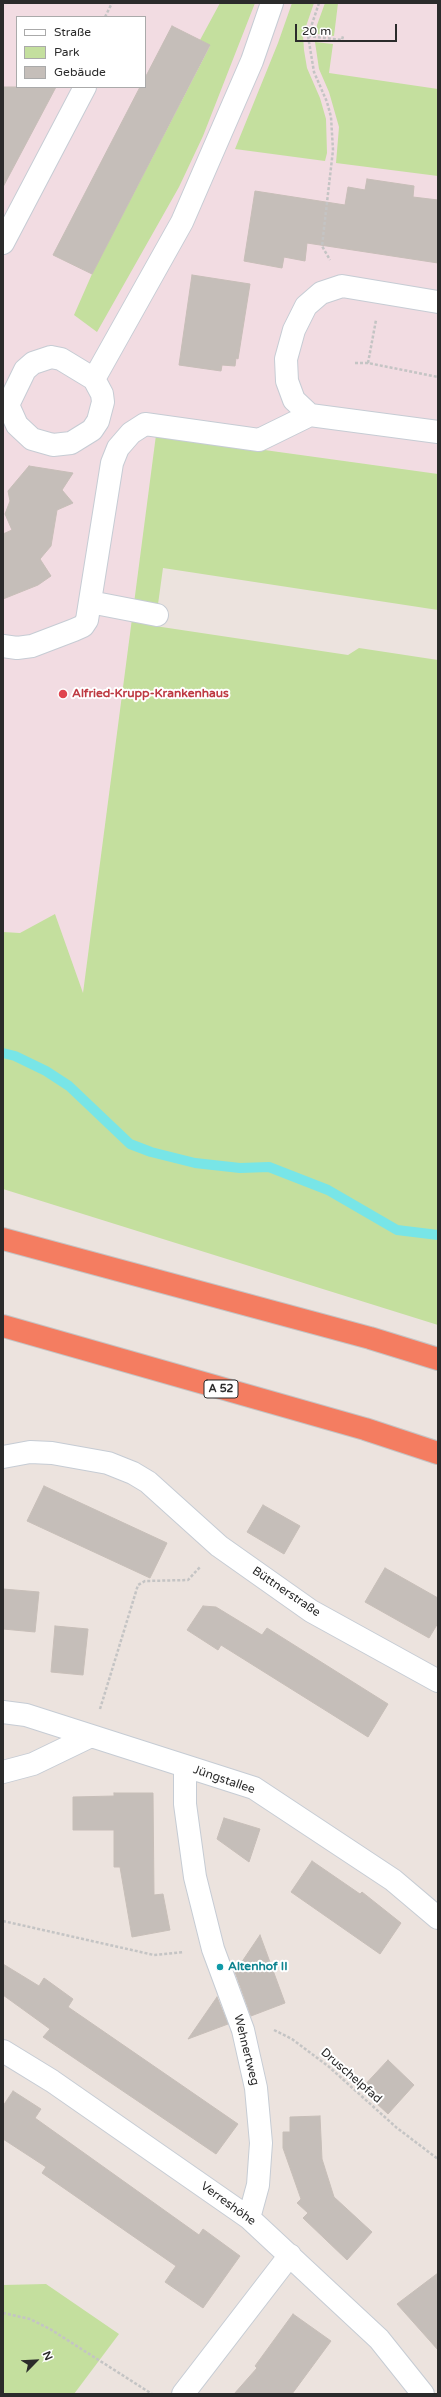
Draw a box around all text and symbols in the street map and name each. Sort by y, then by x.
legend [16,16,146,88]
scale bar [297,16,399,42]
text: 20 m [302,24,331,38]
text: Straße [54,25,91,39]
text: Park [54,45,80,59]
text: Gebäude [54,65,106,79]
place label: Alfried-Krupp-Krankenhaus [72,687,229,701]
marker: Alfried-Krupp-Krankenhaus [57,688,69,700]
road number: A 52 [204,1380,238,1398]
street label: Büttnerstraße [249,1564,323,1620]
street label: Jüngstallee [191,1763,257,1797]
place label: Altenhof II [228,1960,288,1974]
marker: Altenhof II [215,1962,225,1972]
street label: Wehnertweg [230,2013,262,2087]
street label: Druschelpfad [317,2046,385,2106]
street label: Verreshöhe [198,2179,258,2229]
north arrow [16,2341,56,2381]
text: N [40,2349,55,2363]

